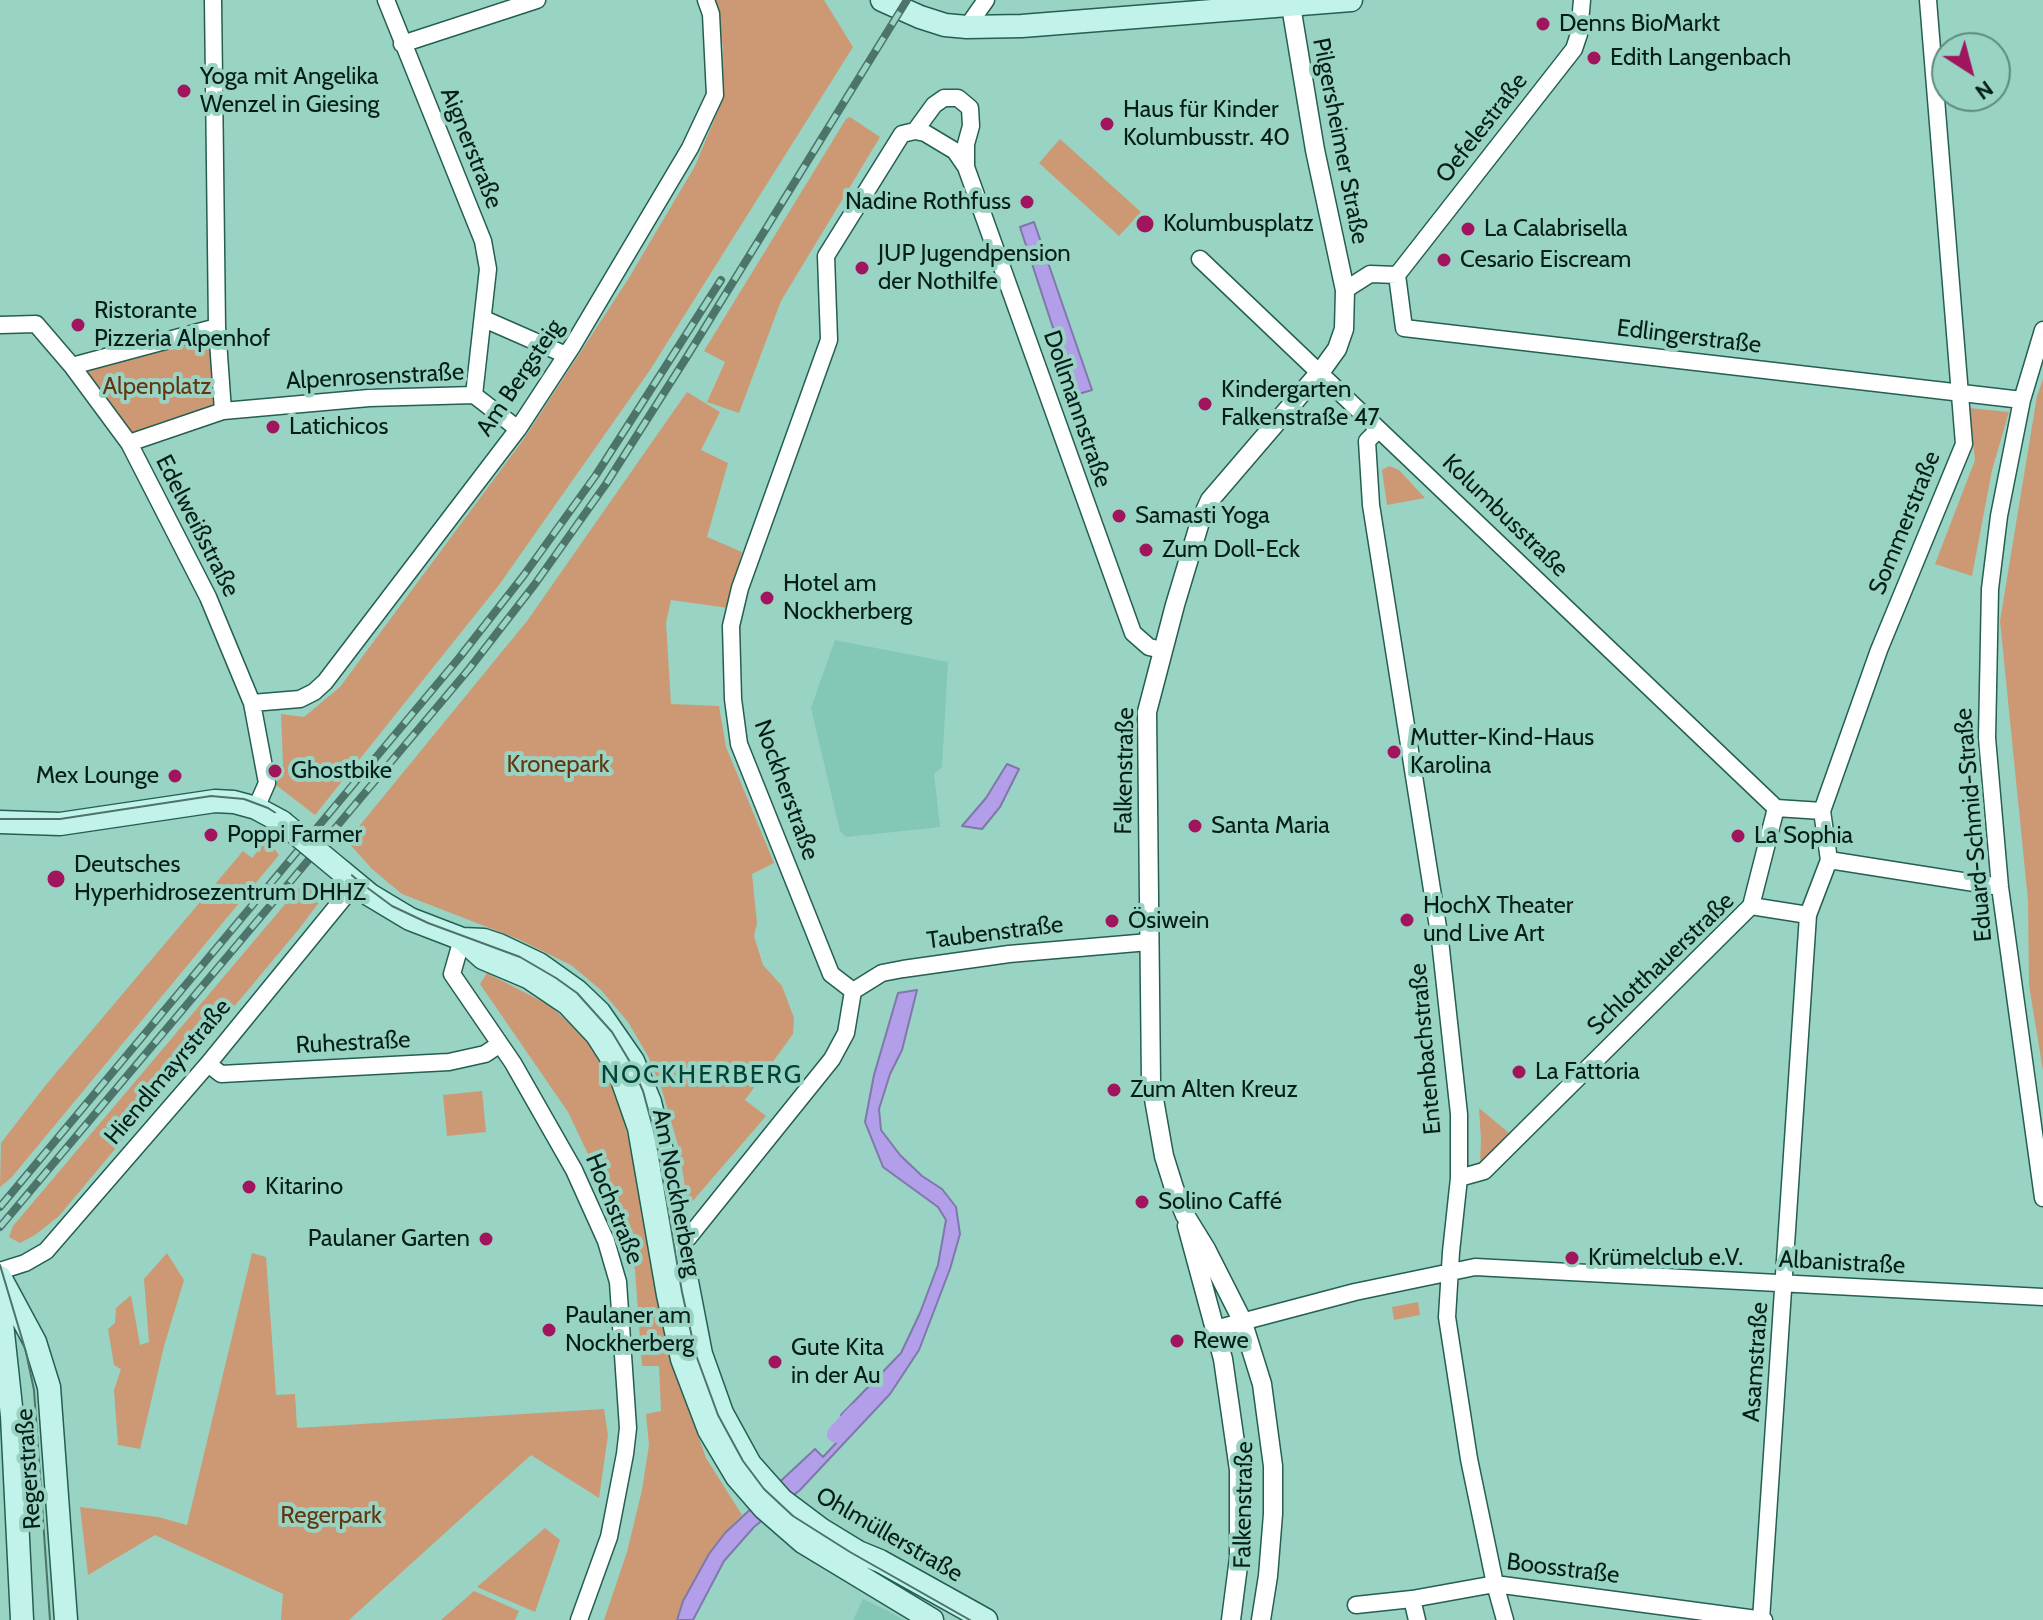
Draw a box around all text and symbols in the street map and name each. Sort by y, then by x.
place label: Denns BioMarkt [1559,10,1720,38]
marker: Denns BioMarkt [1534,15,1552,33]
north arrow [1931,32,2011,112]
street label: Pilgersheimer Straße [1306,35,1374,247]
place label: Edith Langenbach [1610,44,1791,72]
marker: Edith Langenbach [1585,49,1603,67]
place label: Yoga mit Angelika Wenzel in Giesing [200,63,380,119]
street label: Oefelestraße [1430,67,1534,189]
text: N [1970,75,1998,106]
marker: Yoga mit Angelika Wenzel in Giesing [175,82,193,100]
street label: Aignerstraße [434,83,508,213]
place label: Haus für Kinder Kolumbusstr. 40 [1123,96,1290,152]
marker: Haus für Kinder Kolumbusstr. 40 [1098,115,1116,133]
place label: Nadine Rothfuss [845,188,1011,216]
marker: Nadine Rothfuss [1018,193,1036,211]
place label: Kolumbusplatz [1163,210,1314,238]
marker: Kolumbusplatz [1134,213,1156,235]
place label: La Calabrisella [1484,215,1627,243]
marker: La Calabrisella [1459,220,1477,238]
place label: JUP Jugendpension der Nothilfe [878,240,1071,296]
place label: Cesario Eiscream [1460,246,1631,274]
marker: Cesario Eiscream [1435,251,1453,269]
marker: JUP Jugendpension der Nothilfe [853,259,871,277]
place label: Ristorante Pizzeria Alpenhof [94,297,270,353]
street label: Am Bergsteig [470,314,570,442]
street label: Edlingerstraße [1615,314,1763,360]
marker: Ristorante Pizzeria Alpenhof [69,316,87,334]
street label: Dollmannstraße [1037,327,1117,491]
street label: Alpenrosenstraße [285,358,465,396]
park label: Alpenplatz [102,373,212,401]
place label: Kindergarten Falkenstraße 47 [1221,376,1380,432]
marker: Kindergarten Falkenstraße 47 [1196,395,1214,413]
place label: Latichicos [289,413,388,441]
marker: Latichicos [264,418,282,436]
street label: Sommerstraße [1863,447,1947,599]
street label: Kolumbusstraße [1436,449,1574,583]
street label: Edelweißstraße [149,450,245,602]
place label: Samasti Yoga [1135,502,1270,530]
marker: Samasti Yoga [1110,507,1128,525]
place label: Zum Doll-Eck [1162,536,1300,564]
marker: Zum Doll-Eck [1137,541,1155,559]
place label: Hotel am Nockherberg [783,570,912,626]
marker: Hotel am Nockherberg [758,589,776,607]
street label: Falkenstraße [1109,707,1141,835]
street label: Eduard-Schmid-Straße [1949,707,1999,943]
street label: Nockherstraße [747,716,825,864]
place label: Mutter-Kind-Haus Karolina [1410,724,1594,780]
marker: Mutter-Kind-Haus Karolina [1385,743,1403,761]
park label: Kronepark [507,751,609,779]
place label: Ghostbike [291,757,392,785]
place label: Mex Lounge [36,762,159,790]
marker: Ghostbike [266,762,284,780]
marker: Mex Lounge [166,767,184,785]
place label: Santa Maria [1211,812,1330,840]
marker: Santa Maria [1186,817,1204,835]
place label: Poppi Farmer [227,821,362,849]
place label: La Sophia [1754,822,1853,850]
marker: Poppi Farmer [202,826,220,844]
marker: La Sophia [1729,827,1747,845]
place label: Deutsches Hyperhidrosezentrum DHHZ [74,851,366,907]
marker: Deutsches Hyperhidrosezentrum DHHZ [45,868,67,890]
street label: Schlotthauerstraße [1582,887,1740,1041]
place label: HochX Theater und Live Art [1423,892,1573,948]
place label: Ösiwein [1128,907,1209,935]
street label: Taubenstraße [925,910,1065,956]
marker: HochX Theater und Live Art [1398,911,1416,929]
marker: Ösiwein [1103,912,1121,930]
street label: Entenbachstraße [1404,962,1448,1136]
street label: Hiendlmayrstraße [99,993,237,1151]
street label: Ruhestraße [295,1026,411,1060]
place label: La Fattoria [1535,1058,1640,1086]
district label: NOCKHERBERG [601,1059,803,1091]
marker: La Fattoria [1510,1063,1528,1081]
place label: Zum Alten Kreuz [1130,1076,1298,1104]
marker: Zum Alten Kreuz [1105,1081,1123,1099]
street label: Am Nockherberg [646,1107,706,1279]
street label: Hochstraße [579,1150,649,1268]
place label: Kitarino [265,1173,343,1201]
marker: Kitarino [240,1178,258,1196]
place label: Solino Caffé [1158,1188,1282,1216]
marker: Solino Caffé [1133,1193,1151,1211]
place label: Paulaner Garten [308,1225,470,1253]
marker: Paulaner Garten [477,1230,495,1248]
place label: Krümelclub e.V. [1588,1244,1743,1272]
street label: Albanistraße [1778,1245,1906,1281]
marker: Krümelclub e.V. [1563,1249,1581,1267]
street label: Asamstraße [1737,1301,1775,1423]
place label: Paulaner am Nockherberg [565,1302,694,1358]
marker: Paulaner am Nockherberg [540,1321,558,1339]
place label: Rewe [1193,1327,1249,1355]
marker: Rewe [1168,1332,1186,1350]
place label: Gute Kita in der Au [791,1334,884,1390]
marker: Gute Kita in der Au [766,1353,784,1371]
street label: Regerstraße [10,1408,48,1530]
street label: Falkenstraße [1228,1441,1260,1569]
street label: Ohlmüllerstraße [810,1481,968,1589]
park label: Regerpark [280,1502,382,1530]
street label: Boosstraße [1505,1548,1621,1590]

